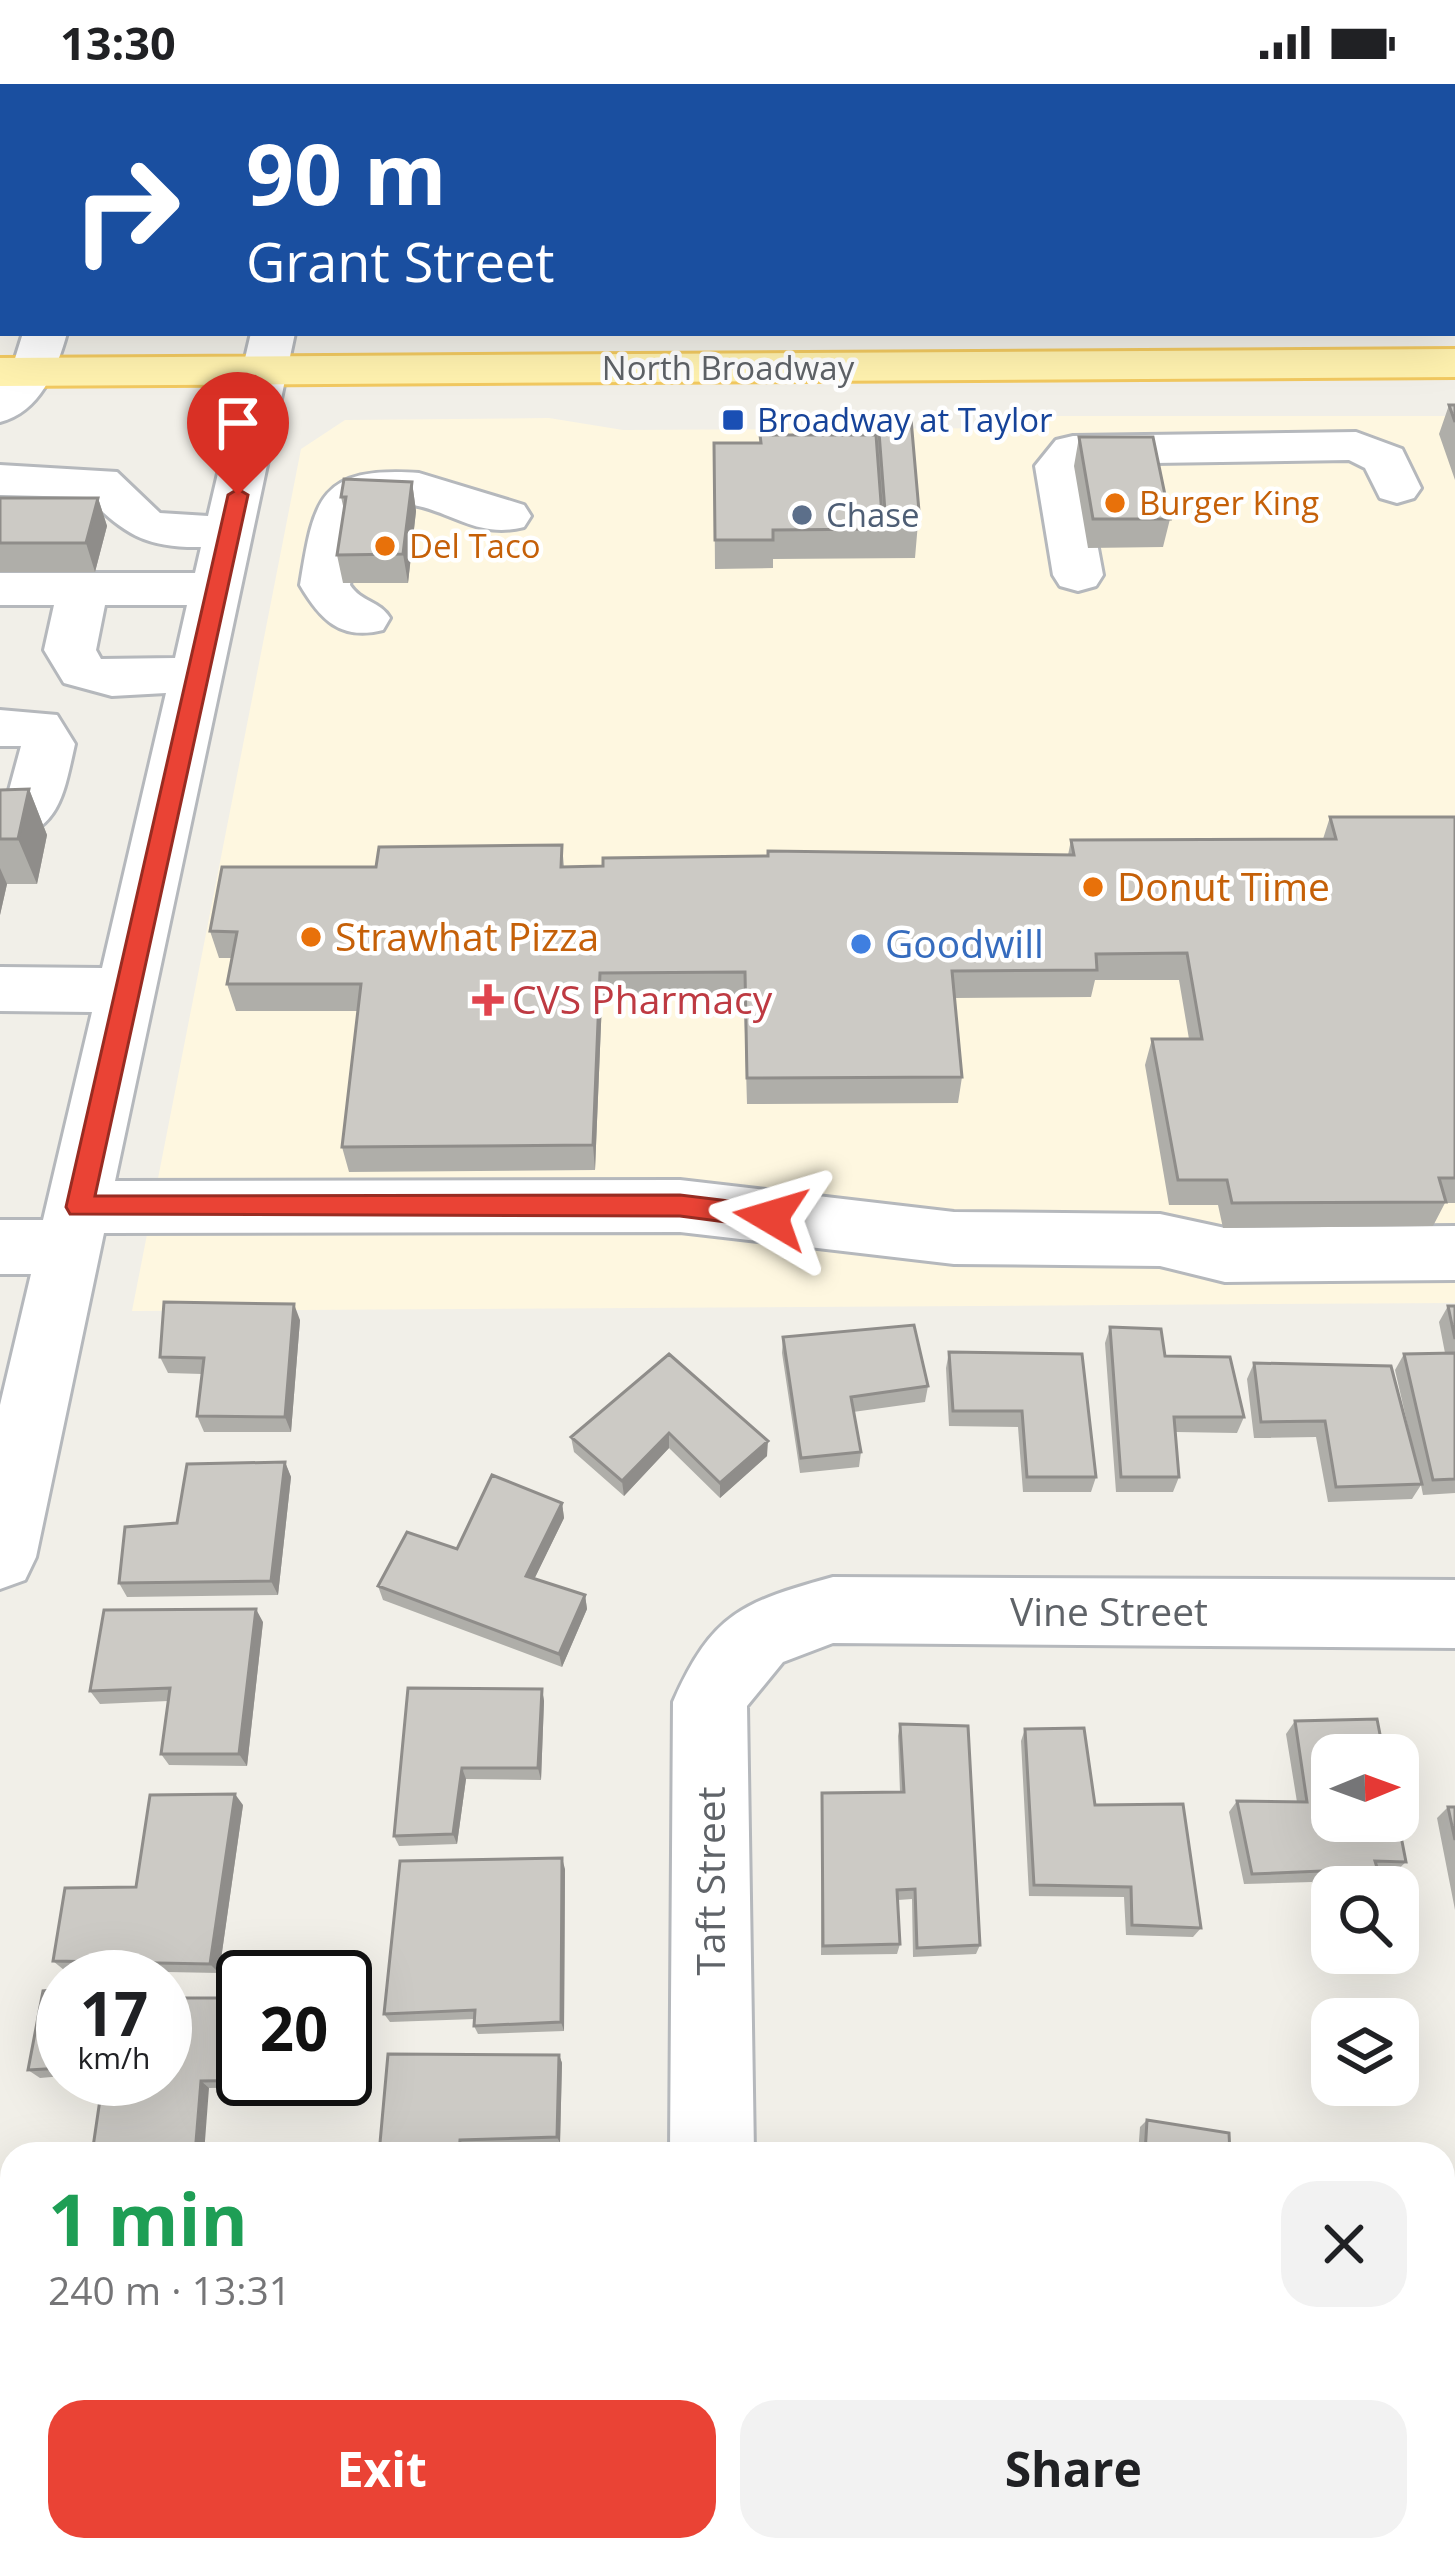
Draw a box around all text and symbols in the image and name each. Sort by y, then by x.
text: 13:30 [60,12,176,73]
text: 90 m [246,115,446,230]
icon: right [48,132,204,288]
text: Grant Street [246,224,555,298]
street label: North Broadway [602,345,855,390]
pin [187,372,289,495]
icon: arrive [205,390,271,456]
place label: Broadway at Taylor [757,397,1053,442]
marker: Broadway at Taylor [720,407,746,433]
place label: Burger King [1139,480,1319,525]
marker: Burger King [1102,490,1128,516]
place label: Chase [826,492,920,537]
marker: Chase [789,502,815,528]
place label: Del Taco [409,523,541,568]
marker: Del Taco [372,533,398,559]
place label: Donut Time [1117,859,1330,912]
marker: Donut Time [1080,874,1106,900]
place label: Strawhat Pizza [335,909,599,962]
place label: Goodwill [885,916,1044,969]
marker: Strawhat Pizza [298,924,324,950]
marker: Goodwill [848,931,874,957]
place label: CVS Pharmacy [512,972,773,1025]
marker: CVS Pharmacy [475,987,501,1013]
position arrow [708,1154,834,1280]
street label: Vine Street [1010,1584,1208,1637]
north arrow [1311,1734,1419,1842]
map controls [1311,1734,1419,2106]
street label: Taft Street [683,1786,736,1976]
button: search [1311,1866,1419,1974]
speed limit sign: 20 [216,1950,372,2106]
text: 17 [80,1972,148,2054]
button: layers [1311,1998,1419,2106]
text: km/h [78,2037,150,2078]
text: 1 min [48,2169,248,2267]
button: close [1281,2181,1407,2307]
text: 240 m · 13:31 [48,2263,291,2316]
button: Exit [48,2400,716,2538]
button: Share [740,2400,1407,2538]

